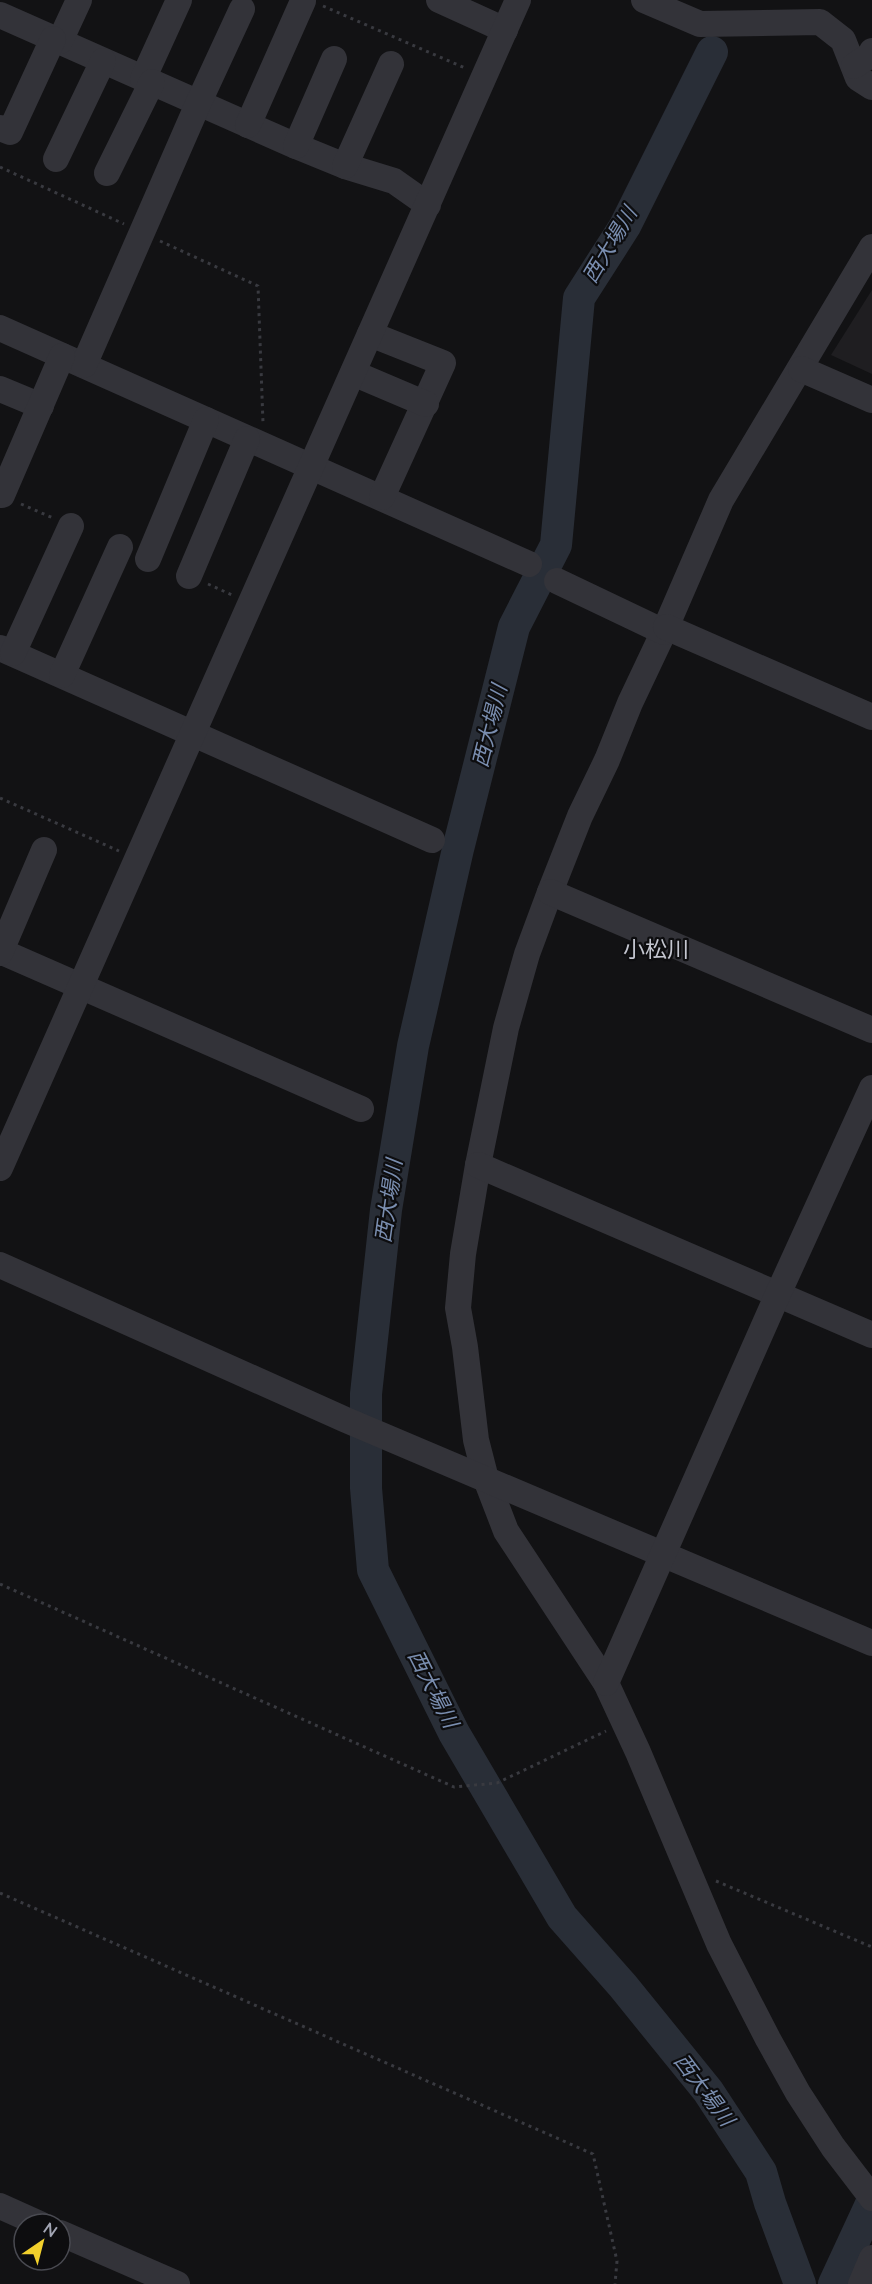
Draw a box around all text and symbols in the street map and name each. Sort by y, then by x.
water label: 西大場川 [576,200,642,287]
water label: 西大場川 [466,680,511,769]
district label: 小松川 [623,935,689,962]
water label: 西大場川 [369,1155,406,1244]
water label: 西大場川 [404,1645,465,1733]
water label: 西大場川 [670,2048,742,2132]
north arrow [12,2212,72,2272]
text: N [40,2218,61,2241]

